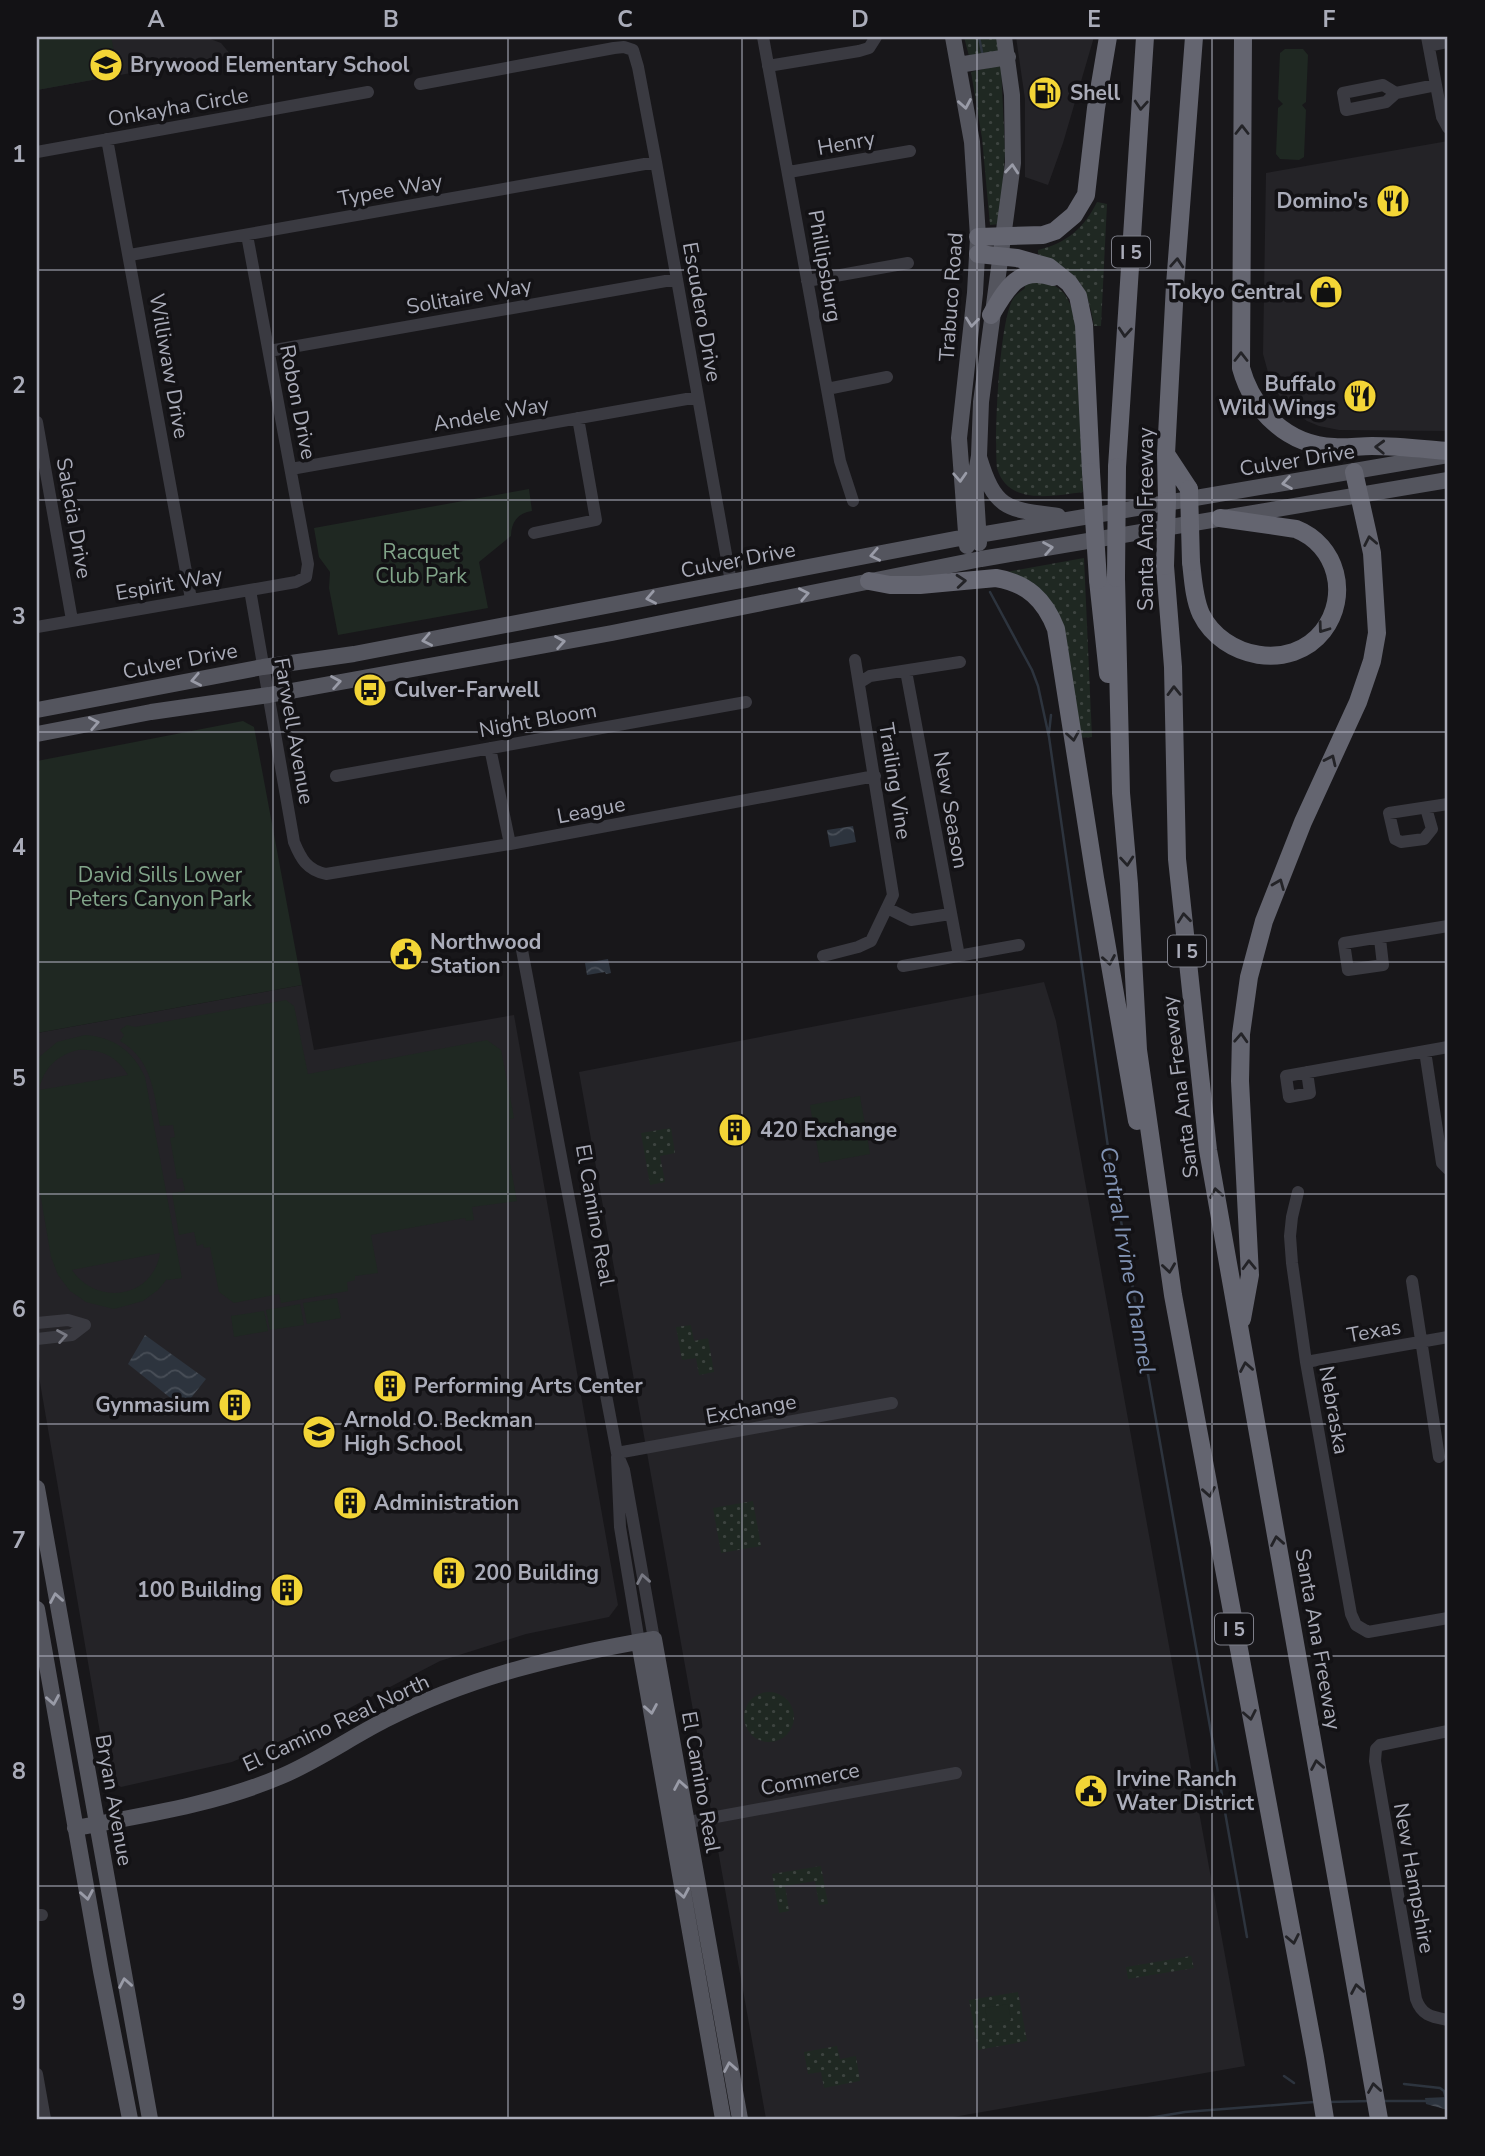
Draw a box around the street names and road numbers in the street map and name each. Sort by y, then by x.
street label: Onkayha Circle [106,81,250,133]
street label: Henry [815,124,877,162]
street label: Typee Way [335,167,445,213]
street label: Phillipsburg [801,208,849,324]
street label: Trabuco Road [933,232,969,362]
road number: I 5 [1112,236,1150,268]
street label: Escudero Drive [676,240,728,384]
street label: Solitaire Way [404,271,534,321]
street label: Williwaw Drive [142,291,196,441]
street label: Robon Drive [273,342,323,462]
street label: Andele Way [431,390,551,438]
street label: Santa Ana Freeway [1132,427,1160,611]
street label: Culver Drive [1237,437,1357,483]
street label: Salacia Drive [50,455,98,581]
street label: Culver Drive [678,535,798,585]
street label: Espirit Way [113,561,225,607]
street label: Culver Drive [120,636,240,686]
street label: Farwell Avenue [267,656,321,806]
street label: Night Bloom [477,696,599,744]
street label: Trailing Vine [872,721,918,841]
street label: New Season [927,749,975,871]
street label: League [555,790,627,830]
road number: I 5 [1168,936,1206,967]
street label: Santa Ana Freeway [1155,994,1205,1180]
street label: El Camino Real [569,1142,621,1289]
street label: Texas [1345,1312,1403,1350]
street label: Nebraska [1312,1364,1356,1456]
street label: Exchange [704,1387,798,1431]
street label: Santa Ana Freeway [1288,1546,1348,1732]
road number: I 5 [1215,1614,1253,1644]
street label: El Camino Real North [238,1667,434,1779]
street label: El Camino Real [675,1709,727,1856]
street label: Bryan Avenue [89,1732,139,1868]
street label: Commerce [758,1756,862,1802]
street label: New Hampshire [1387,1801,1441,1955]

